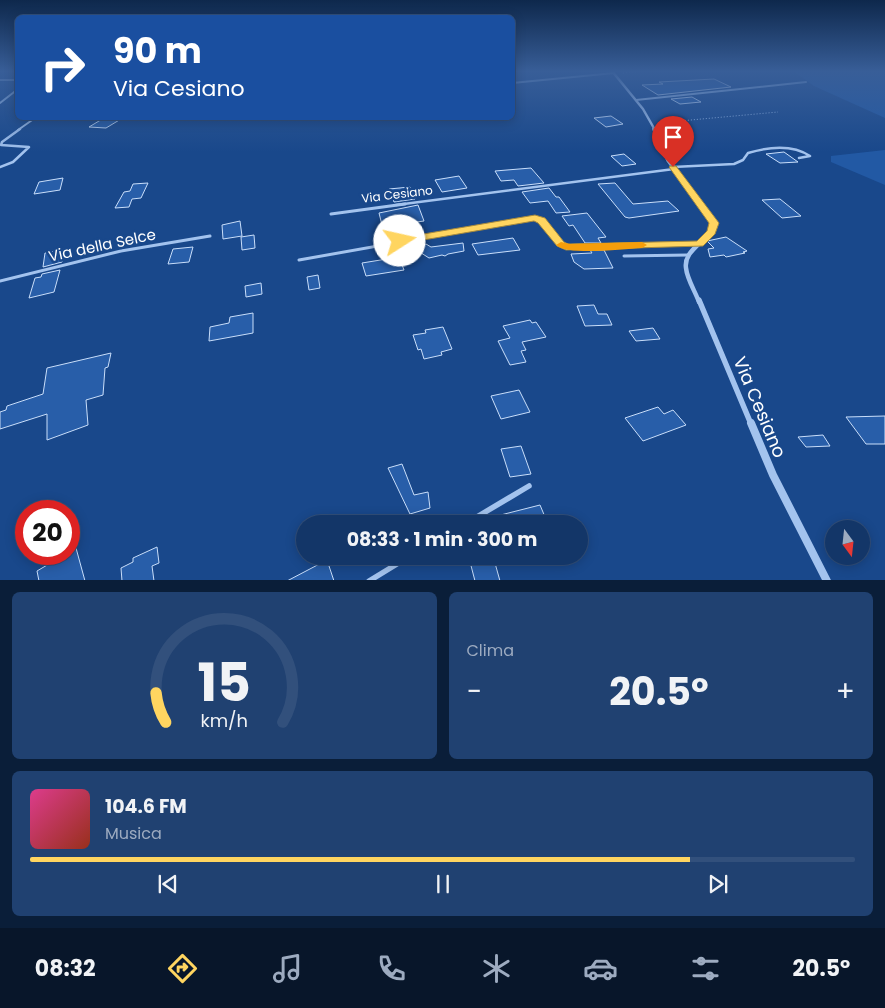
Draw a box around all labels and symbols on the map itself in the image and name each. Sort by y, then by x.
pin [652,116,694,167]
street label: Via Cesiano [360,181,434,207]
position arrow [373,214,425,266]
street label: Via della Selce [46,223,158,267]
street label: Via Cesiano [727,353,793,461]
speed limit sign: 20 [15,500,80,565]
north arrow [825,520,870,565]

